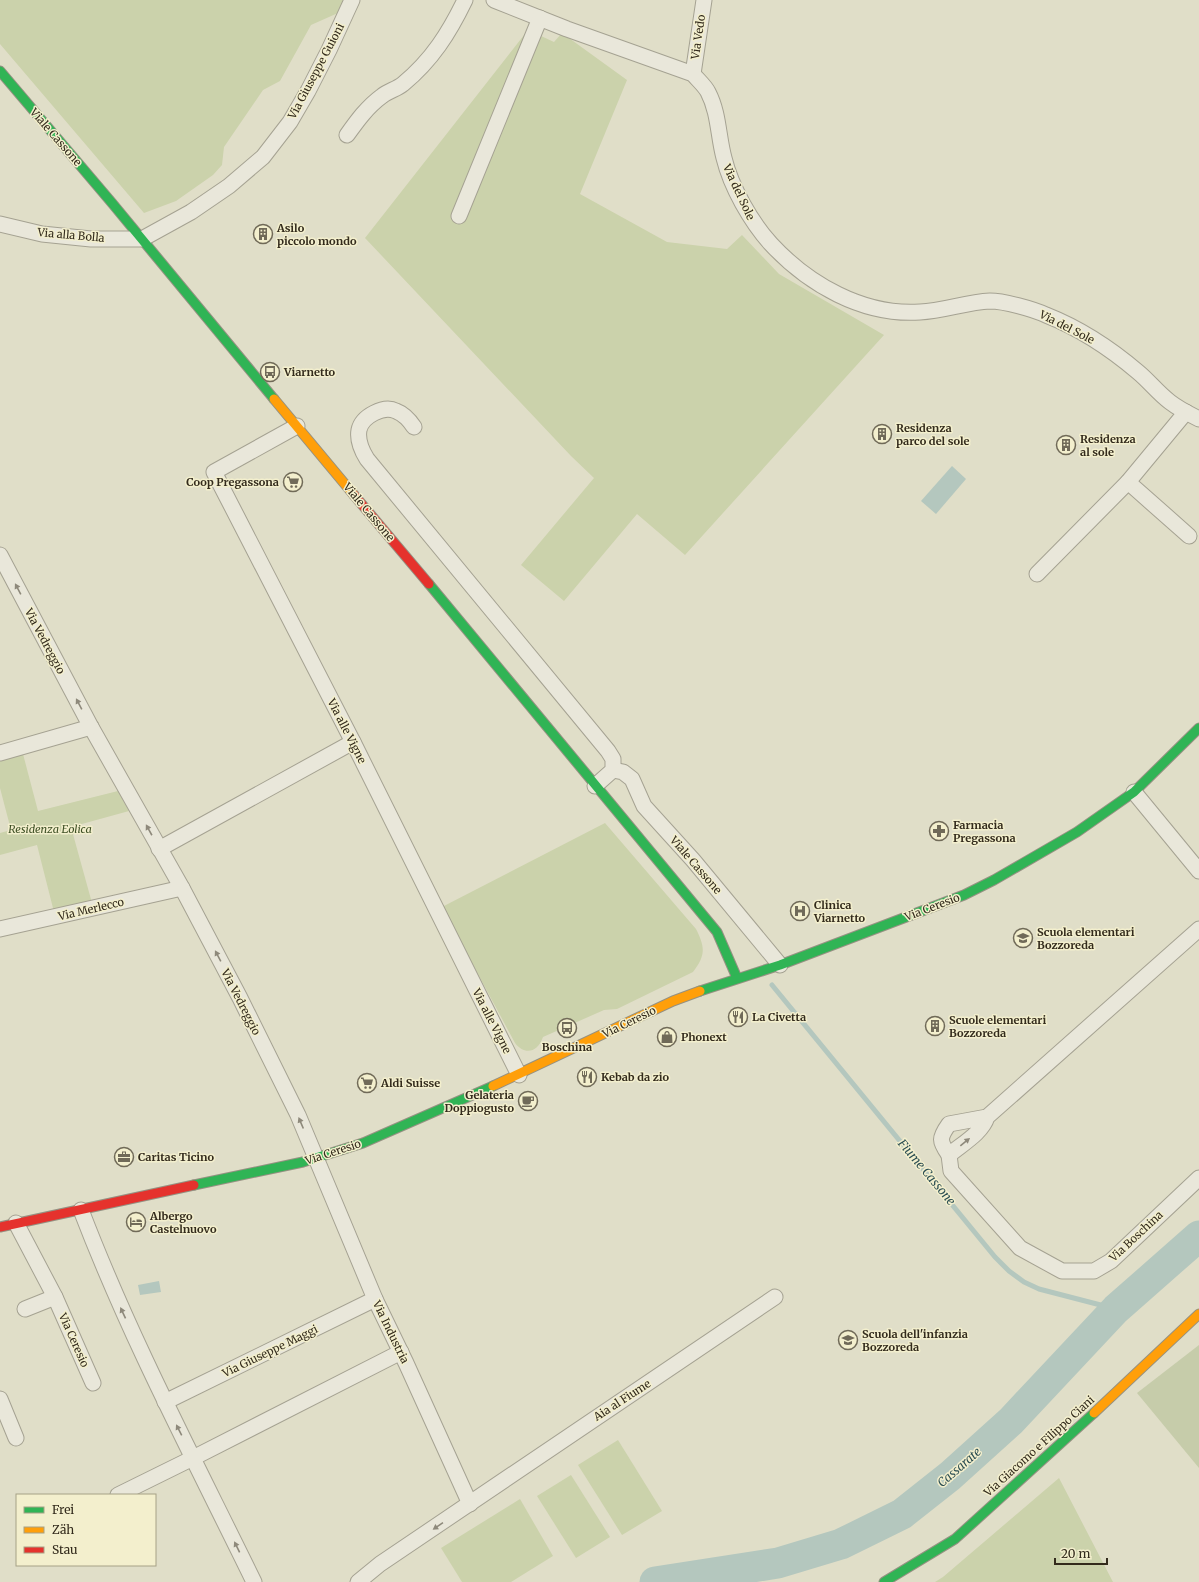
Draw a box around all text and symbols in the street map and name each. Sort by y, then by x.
street label: Via Vedo [688,13,708,61]
street label: Via Giuseppe Guioni [284,20,347,122]
street label: Viale Cassone [26,104,85,169]
street label: Via del Sole [720,161,758,222]
place label: Asilo piccolo mondo [276,221,357,248]
building icon: Asilo piccolo mondo [252,223,274,245]
street label: Via alla Bolla [36,225,105,245]
street label: Via del Sole [1036,307,1097,347]
bus stop icon: Viarnetto [259,361,281,383]
place label: Viarnetto [283,365,336,379]
place label: Residenza parco del sole [896,421,969,448]
building icon: Residenza parco del sole [871,423,893,445]
place label: Residenza al sole [1080,432,1136,459]
building icon: Residenza al sole [1055,434,1077,456]
supermarket icon: Coop Pregassona [282,471,304,493]
place label: Coop Pregassona [186,475,279,489]
street label: Viale Cassone [340,479,398,544]
one-way arrow [15,583,21,595]
street label: Via Vedreggio [21,605,68,677]
street label: Via alle Vigne [324,695,369,766]
one-way arrow [76,698,82,710]
place label: Farmacia Pregassona [953,818,1016,845]
pharmacy icon: Farmacia Pregassona [928,820,950,842]
park label: Residenza Eolica [8,822,92,836]
one-way arrow [145,824,152,836]
street label: Viale Cassone [666,832,725,897]
street label: Via Ceresio [902,890,962,924]
street label: Via Merlecco [56,894,126,924]
place label: Clinica Viarnetto [813,898,866,925]
hospital icon: Clinica Viarnetto [789,900,811,922]
place label: Scuola elementari Bozzoreda [1037,925,1135,952]
school or university icon: Scuola elementari Bozzoreda [1012,927,1034,949]
one-way arrow [215,950,221,962]
street label: Via Vedreggio [218,966,264,1038]
street label: Via alle Vigne [469,985,514,1056]
street label: Via Ceresio [599,1003,659,1041]
restaurant icon: La Civetta [727,1006,749,1028]
place label: La Civetta [752,1010,806,1024]
place label: Scuole elementari Bozzoreda [949,1013,1046,1040]
building icon: Scuole elementari Bozzoreda [924,1015,946,1037]
bus stop icon: Boschina [556,1017,578,1039]
shop icon: Phonext [656,1026,678,1048]
place label: Phonext [681,1030,727,1044]
place label: Boschina [542,1040,592,1054]
restaurant icon: Kebab da zio [576,1066,598,1088]
place label: Kebab da zio [601,1070,670,1084]
supermarket icon: Aldi Suisse [356,1072,378,1094]
place label: Aldi Suisse [380,1076,440,1090]
place label: Gelateria Doppiogusto [444,1088,514,1115]
cafe icon: Gelateria Doppiogusto [517,1090,539,1112]
one-way arrow [298,1117,304,1128]
water label: Fiume Cassone [894,1135,959,1208]
street label: Via Ceresio [302,1136,363,1168]
one-way arrow [960,1137,971,1146]
office icon: Caritas Ticino [113,1146,135,1168]
place label: Caritas Ticino [138,1150,215,1164]
street label: Via Boschina [1106,1208,1166,1265]
place label: Albergo Castelnuovo [149,1209,217,1236]
hotel icon: Albergo Castelnuovo [125,1211,147,1233]
street label: Via Industria [369,1297,412,1366]
one-way arrow [120,1307,127,1319]
street label: Via Ceresio [55,1310,92,1370]
street label: Via Giuseppe Maggi [219,1322,320,1381]
place label: Scuola dell'infanzia Bozzoreda [862,1327,968,1354]
school or university icon: Scuola dell'infanzia Bozzoreda [837,1329,859,1351]
street label: Aia al Fiume [590,1376,653,1424]
street label: Via Giacomo e Filippo Ciani [980,1392,1097,1500]
one-way arrow [176,1425,183,1436]
water label: Cassarate [934,1444,984,1490]
legend [16,1494,156,1566]
text: Frei [52,1502,74,1517]
text: Zäh [52,1522,74,1537]
one-way arrow [433,1522,443,1530]
scale bar [1055,1540,1107,1566]
one-way arrow [234,1541,240,1553]
text: Stau [52,1542,78,1557]
text: 20 m [1061,1546,1090,1561]

